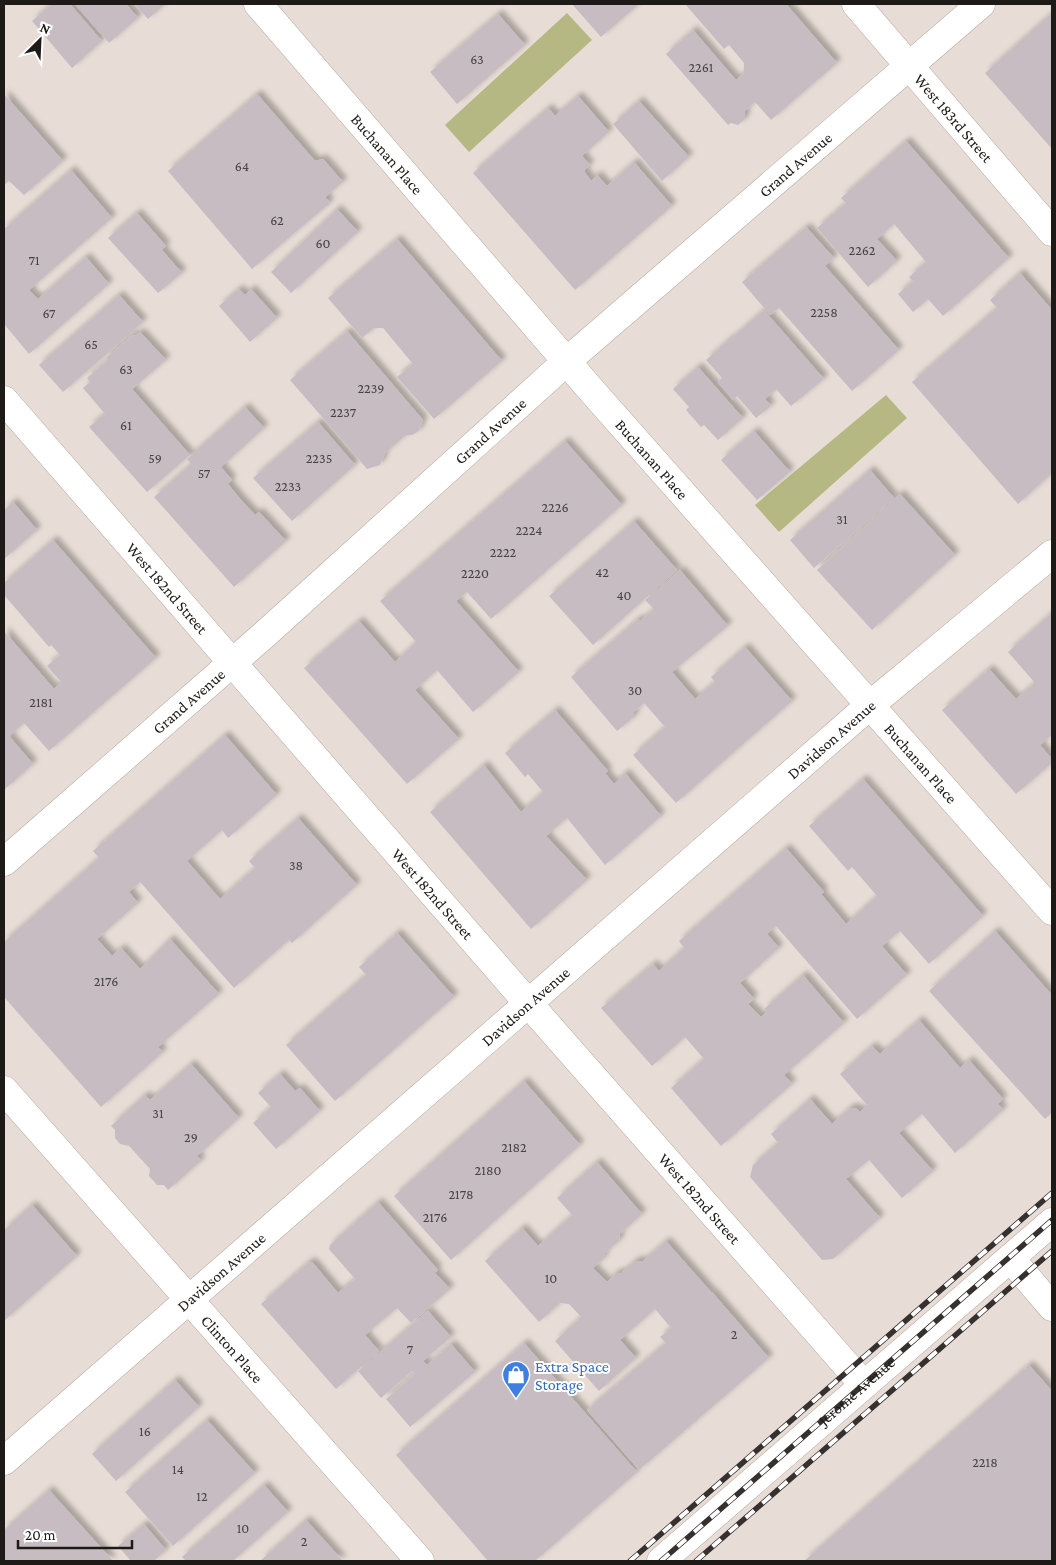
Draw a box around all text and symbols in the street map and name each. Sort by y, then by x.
north arrow [15,15,65,65]
text: N [38,19,53,38]
house number: 63 [470,51,484,67]
house number: 2261 [688,59,714,75]
street label: West 183rd Street [911,70,997,166]
street label: Buchanan Place [348,111,426,198]
street label: Grand Avenue [756,129,835,200]
house number: 64 [235,158,249,174]
house number: 62 [270,212,284,228]
house number: 60 [315,235,331,251]
house number: 2262 [849,242,876,258]
house number: 71 [28,252,40,268]
house number: 2258 [810,304,838,320]
house number: 67 [42,305,56,321]
house number: 65 [84,336,98,352]
house number: 63 [119,361,133,377]
house number: 2239 [358,380,384,396]
street label: Grand Avenue [451,394,530,467]
house number: 2237 [330,404,357,420]
street label: Buchanan Place [612,416,691,503]
house number: 61 [120,417,132,433]
house number: 59 [148,450,162,466]
house number: 2235 [306,450,332,466]
house number: 57 [198,465,211,481]
house number: 2233 [275,478,301,494]
house number: 2226 [542,499,569,515]
house number: 31 [836,511,848,527]
house number: 2224 [515,522,543,538]
street label: West 182nd Street [123,539,211,638]
house number: 2222 [490,544,517,560]
house number: 42 [595,564,609,580]
house number: 2220 [461,565,489,581]
house number: 40 [616,587,632,603]
street label: Grand Avenue [149,665,228,737]
house number: 30 [628,682,642,698]
house number: 2181 [29,694,53,710]
street label: Davidson Avenue [784,696,879,782]
street label: Buchanan Place [881,720,960,807]
street label: West 182nd Street [389,845,477,943]
house number: 38 [289,857,303,873]
street label: Davidson Avenue [478,963,573,1049]
house number: 2176 [94,973,118,989]
house number: 31 [152,1105,164,1121]
house number: 29 [184,1129,198,1145]
house number: 2182 [501,1139,527,1155]
street label: West 182nd Street [655,1150,744,1248]
house number: 2180 [475,1162,501,1178]
house number: 2178 [448,1186,474,1202]
house number: 2176 [423,1209,447,1225]
street label: Davidson Avenue [174,1229,269,1315]
house number: 10 [545,1270,557,1286]
street label: Clinton Place [198,1312,266,1386]
house number: 2 [731,1326,738,1342]
house number: 7 [407,1341,414,1357]
street label: Jerome Avenue [814,1353,898,1431]
place label: Extra Space Storage [535,1358,609,1394]
shop icon: Extra Space Storage [501,1360,531,1399]
house number: 16 [139,1423,151,1439]
house number: 2218 [972,1454,998,1470]
house number: 14 [172,1461,184,1477]
house number: 12 [196,1488,208,1504]
scale bar [18,1518,131,1550]
house number: 10 [237,1520,249,1536]
text: 20 m [25,1527,56,1543]
house number: 2 [301,1533,308,1549]

